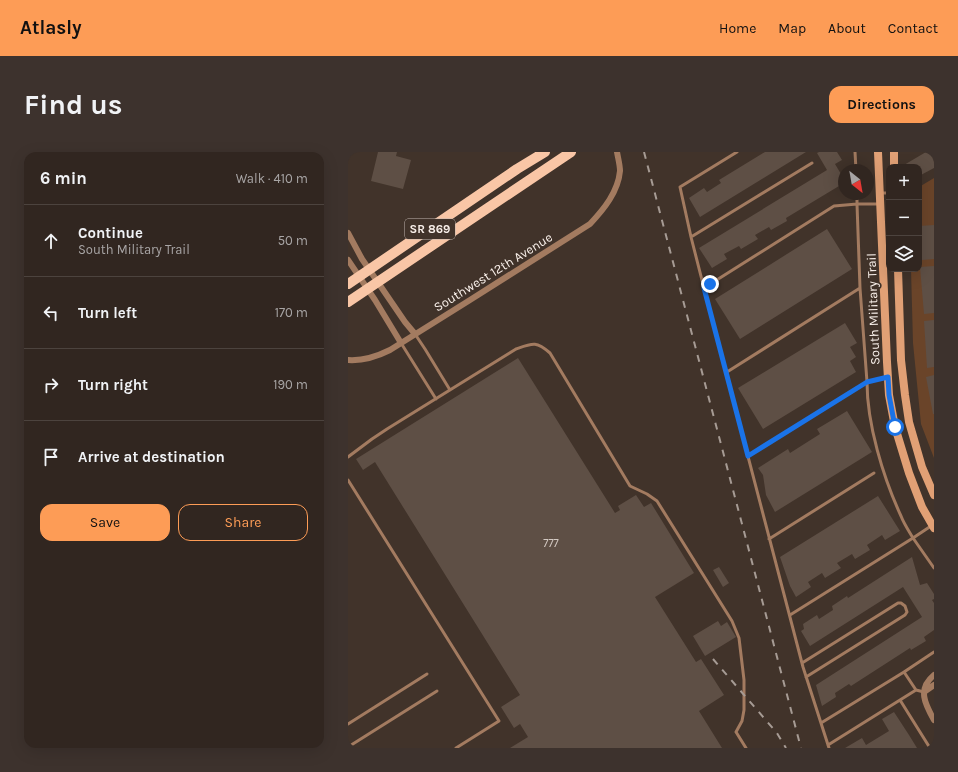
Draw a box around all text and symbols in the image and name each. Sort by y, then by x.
text: Atlasly [20,17,82,39]
text: Home [719,20,756,37]
text: Map [778,20,806,37]
text: About [828,20,866,37]
text: Contact [888,20,938,37]
button: Directions [829,86,934,123]
text: Find us [24,88,123,121]
north arrow [838,164,874,200]
map controls [886,164,922,272]
button: + [886,164,922,200]
text: 6 min [40,168,87,188]
text: Walk · 410 m [236,171,308,186]
button: − [886,200,922,236]
road number: SR 869 [405,219,455,239]
text: Continue [78,224,143,242]
street label: Southwest 12th Avenue [431,229,555,315]
icon: ahead [40,230,62,252]
text: 50 m [278,233,308,248]
button: layers [886,236,922,272]
text: South Military Trail [78,242,190,257]
street label: South Military Trail [864,253,882,365]
route end [701,275,719,293]
icon: left [40,302,62,324]
text: Turn left [78,304,137,322]
text: 170 m [275,305,308,320]
icon: right [40,374,62,396]
text: Turn right [78,376,148,394]
text: 190 m [273,377,308,392]
route start [886,418,904,436]
icon: arrive [40,446,62,468]
text: Arrive at destination [78,448,225,466]
button: Save [40,504,170,541]
button: Share [178,504,308,541]
house number: 777 [543,537,559,550]

